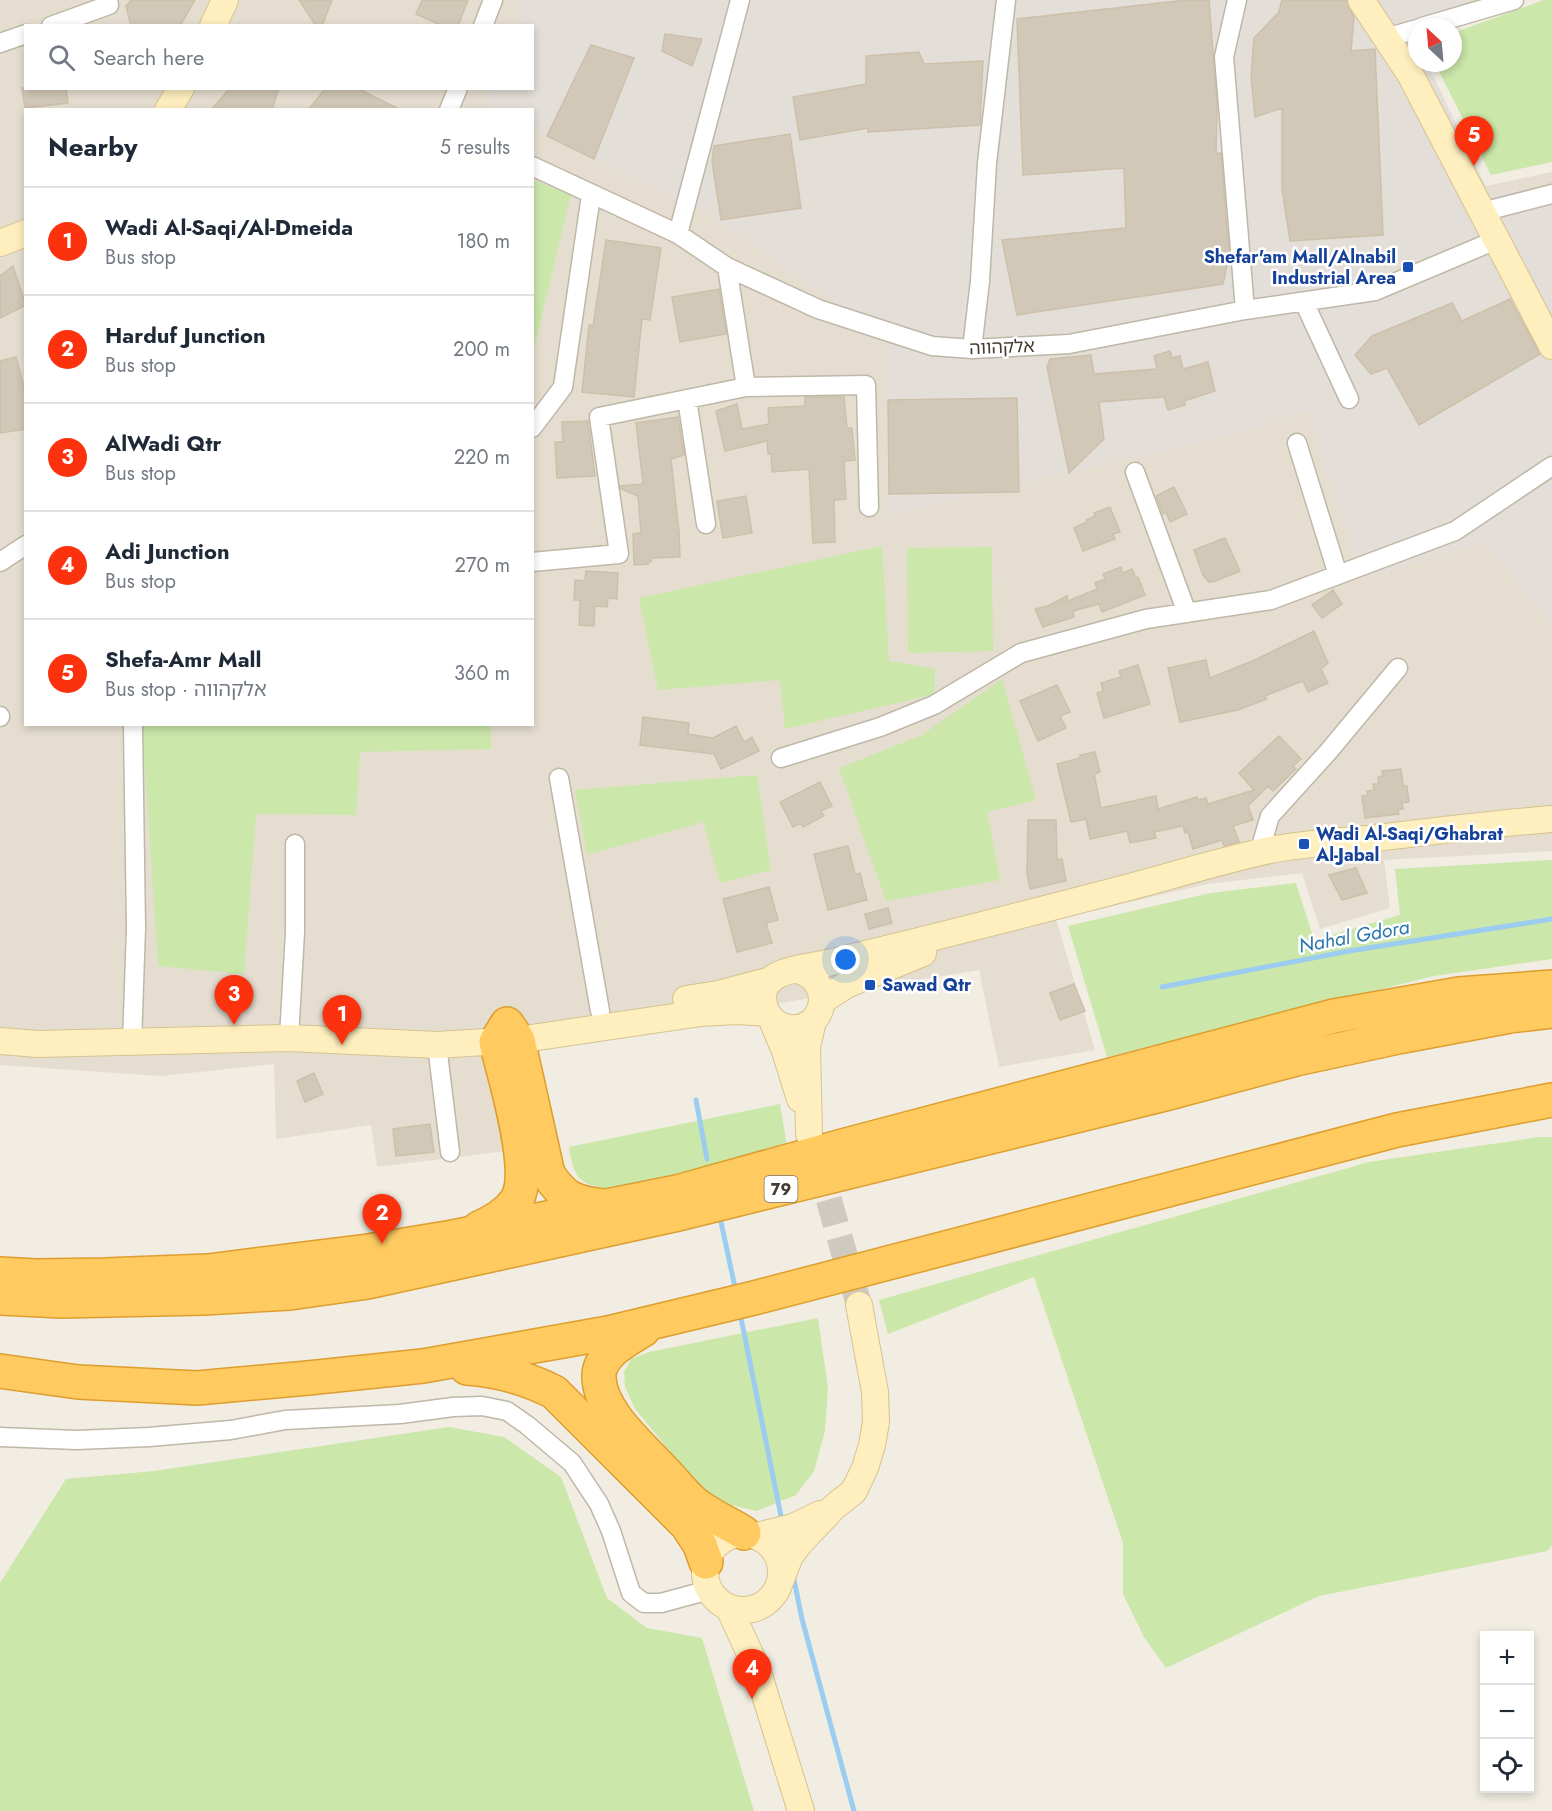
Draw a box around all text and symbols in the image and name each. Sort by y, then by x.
north arrow [1408,18,1462,72]
search box [24,24,534,90]
icon: search [45,41,78,74]
text: Search here [93,41,204,73]
pin: 5 [1454,116,1494,166]
text: Nearby [48,128,137,166]
text: 5 results [440,133,510,162]
text: Wadi Al-Saqi/Al-Dmeida [105,211,353,243]
text: 1 [62,227,73,256]
text: 180 m [456,227,510,256]
text: Bus stop [105,243,176,272]
place label: Shefar'am Mall/Alnabil Industrial Area [1204,244,1396,291]
marker: Shefar'am Mall/Alnabil Industrial Area [1401,260,1415,274]
text: Harduf Junction [105,319,266,351]
street label: אלקהווה [969,333,1035,361]
text: 2 [61,335,74,364]
text: 200 m [453,335,510,364]
text: Bus stop [105,351,176,380]
text: AlWadi Qtr [105,427,221,459]
text: 3 [61,443,74,472]
text: 220 m [454,443,510,472]
text: Bus stop [105,459,176,488]
text: Adi Junction [105,535,230,567]
text: 4 [61,551,74,580]
text: 270 m [455,551,510,580]
text: Bus stop [105,567,176,596]
text: Shefa-Amr Mall [105,643,261,675]
text: 5 [61,659,74,688]
text: 360 m [454,659,510,688]
text: Bus stop · אלקהווה [105,675,267,704]
place label: Wadi Al-Saqi/Ghabrat Al-Jabal [1315,821,1503,868]
marker: Wadi Al-Saqi/Ghabrat Al-Jabal [1297,837,1311,851]
water label: Nahal Gdora [1296,912,1412,961]
your location [831,945,860,974]
place label: Sawad Qtr [882,972,972,998]
pin: 3 [214,976,254,1025]
marker: Sawad Qtr [863,978,877,992]
pin: 1 [322,996,362,1045]
road number: 79 [764,1176,798,1202]
pin: 2 [362,1194,401,1244]
map controls [1480,1631,1534,1793]
button: + [1480,1631,1534,1685]
pin: 4 [732,1650,771,1699]
button: − [1480,1685,1534,1739]
button: locate [1480,1739,1534,1793]

